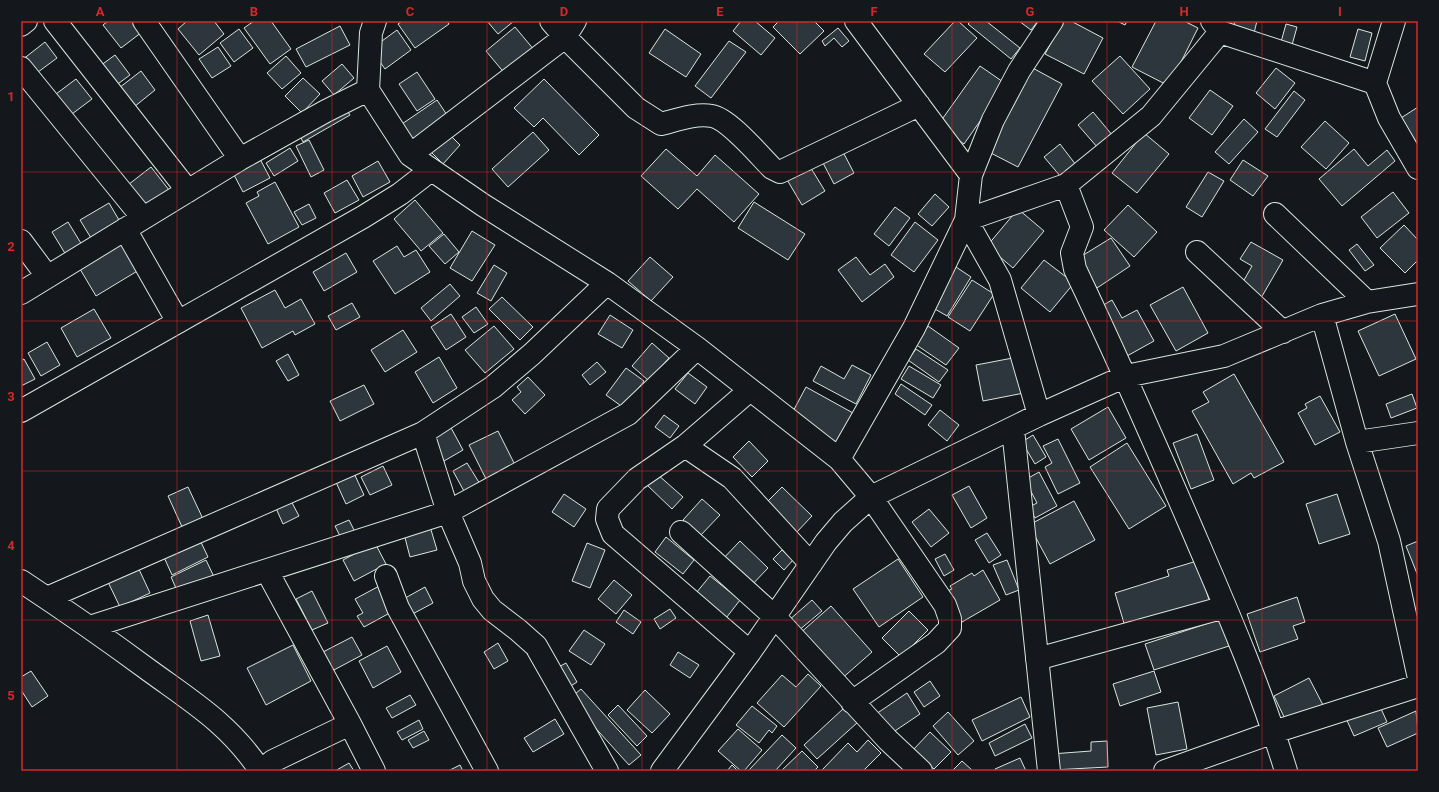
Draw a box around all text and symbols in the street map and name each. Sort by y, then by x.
text: A [96,4,105,19]
text: B [250,4,258,19]
text: C [406,4,415,19]
text: D [560,4,568,19]
text: E [716,4,724,19]
text: F [870,4,878,19]
text: G [1026,4,1035,19]
text: H [1179,4,1189,19]
text: I [1338,4,1342,19]
text: 1 [7,89,15,104]
text: 2 [7,239,15,254]
text: 3 [7,389,15,404]
text: 4 [7,538,15,553]
text: 5 [7,688,15,703]

